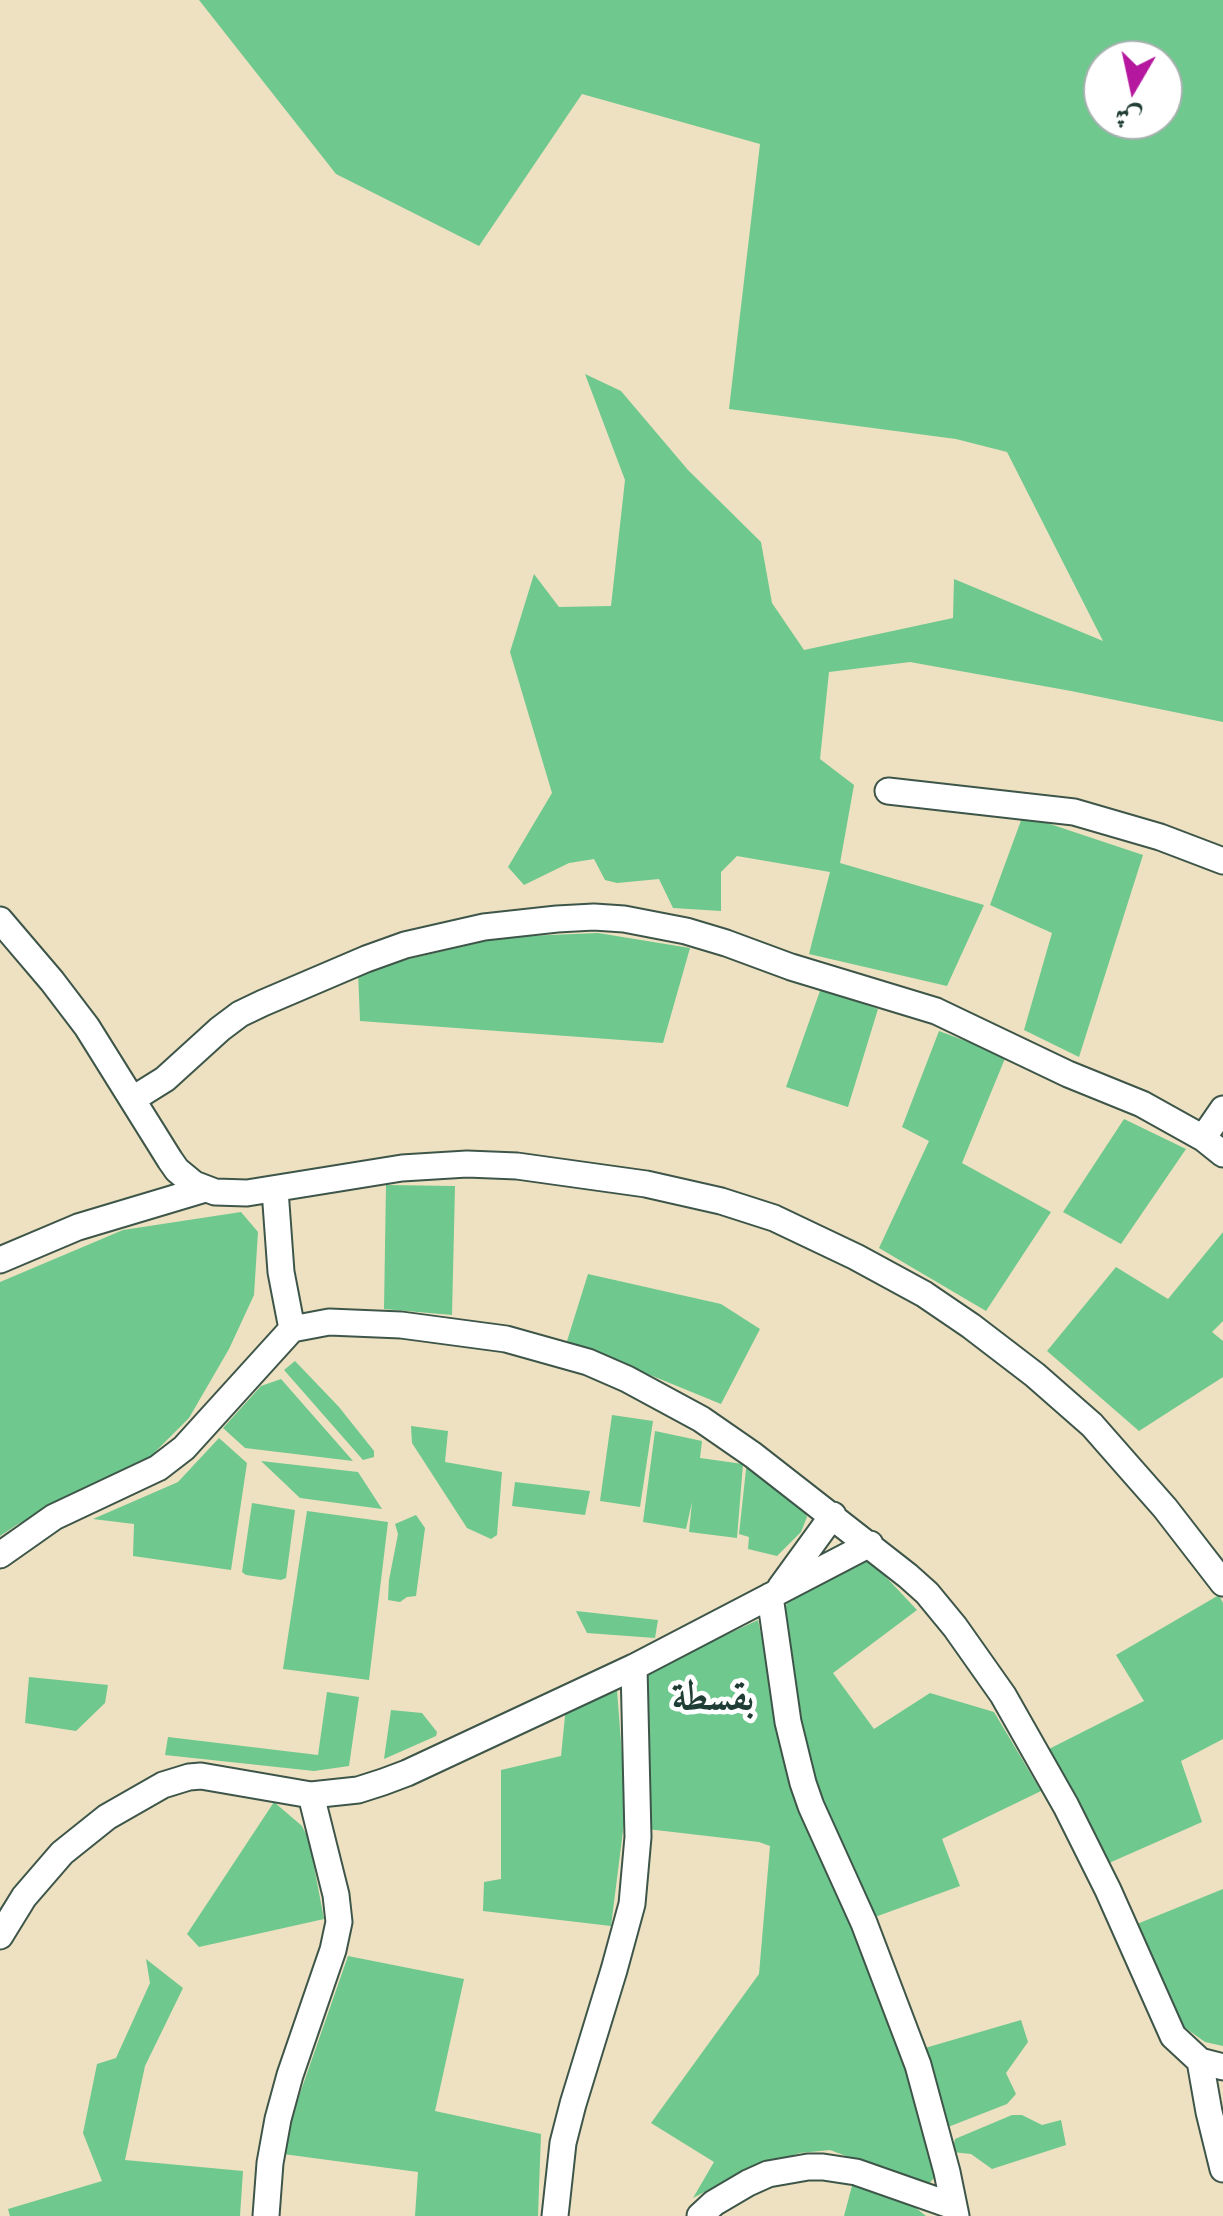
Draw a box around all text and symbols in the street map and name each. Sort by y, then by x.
north arrow [1083,40,1183,140]
text: ش [1112,100,1145,137]
district label: بقسطة [672,1675,754,1723]

